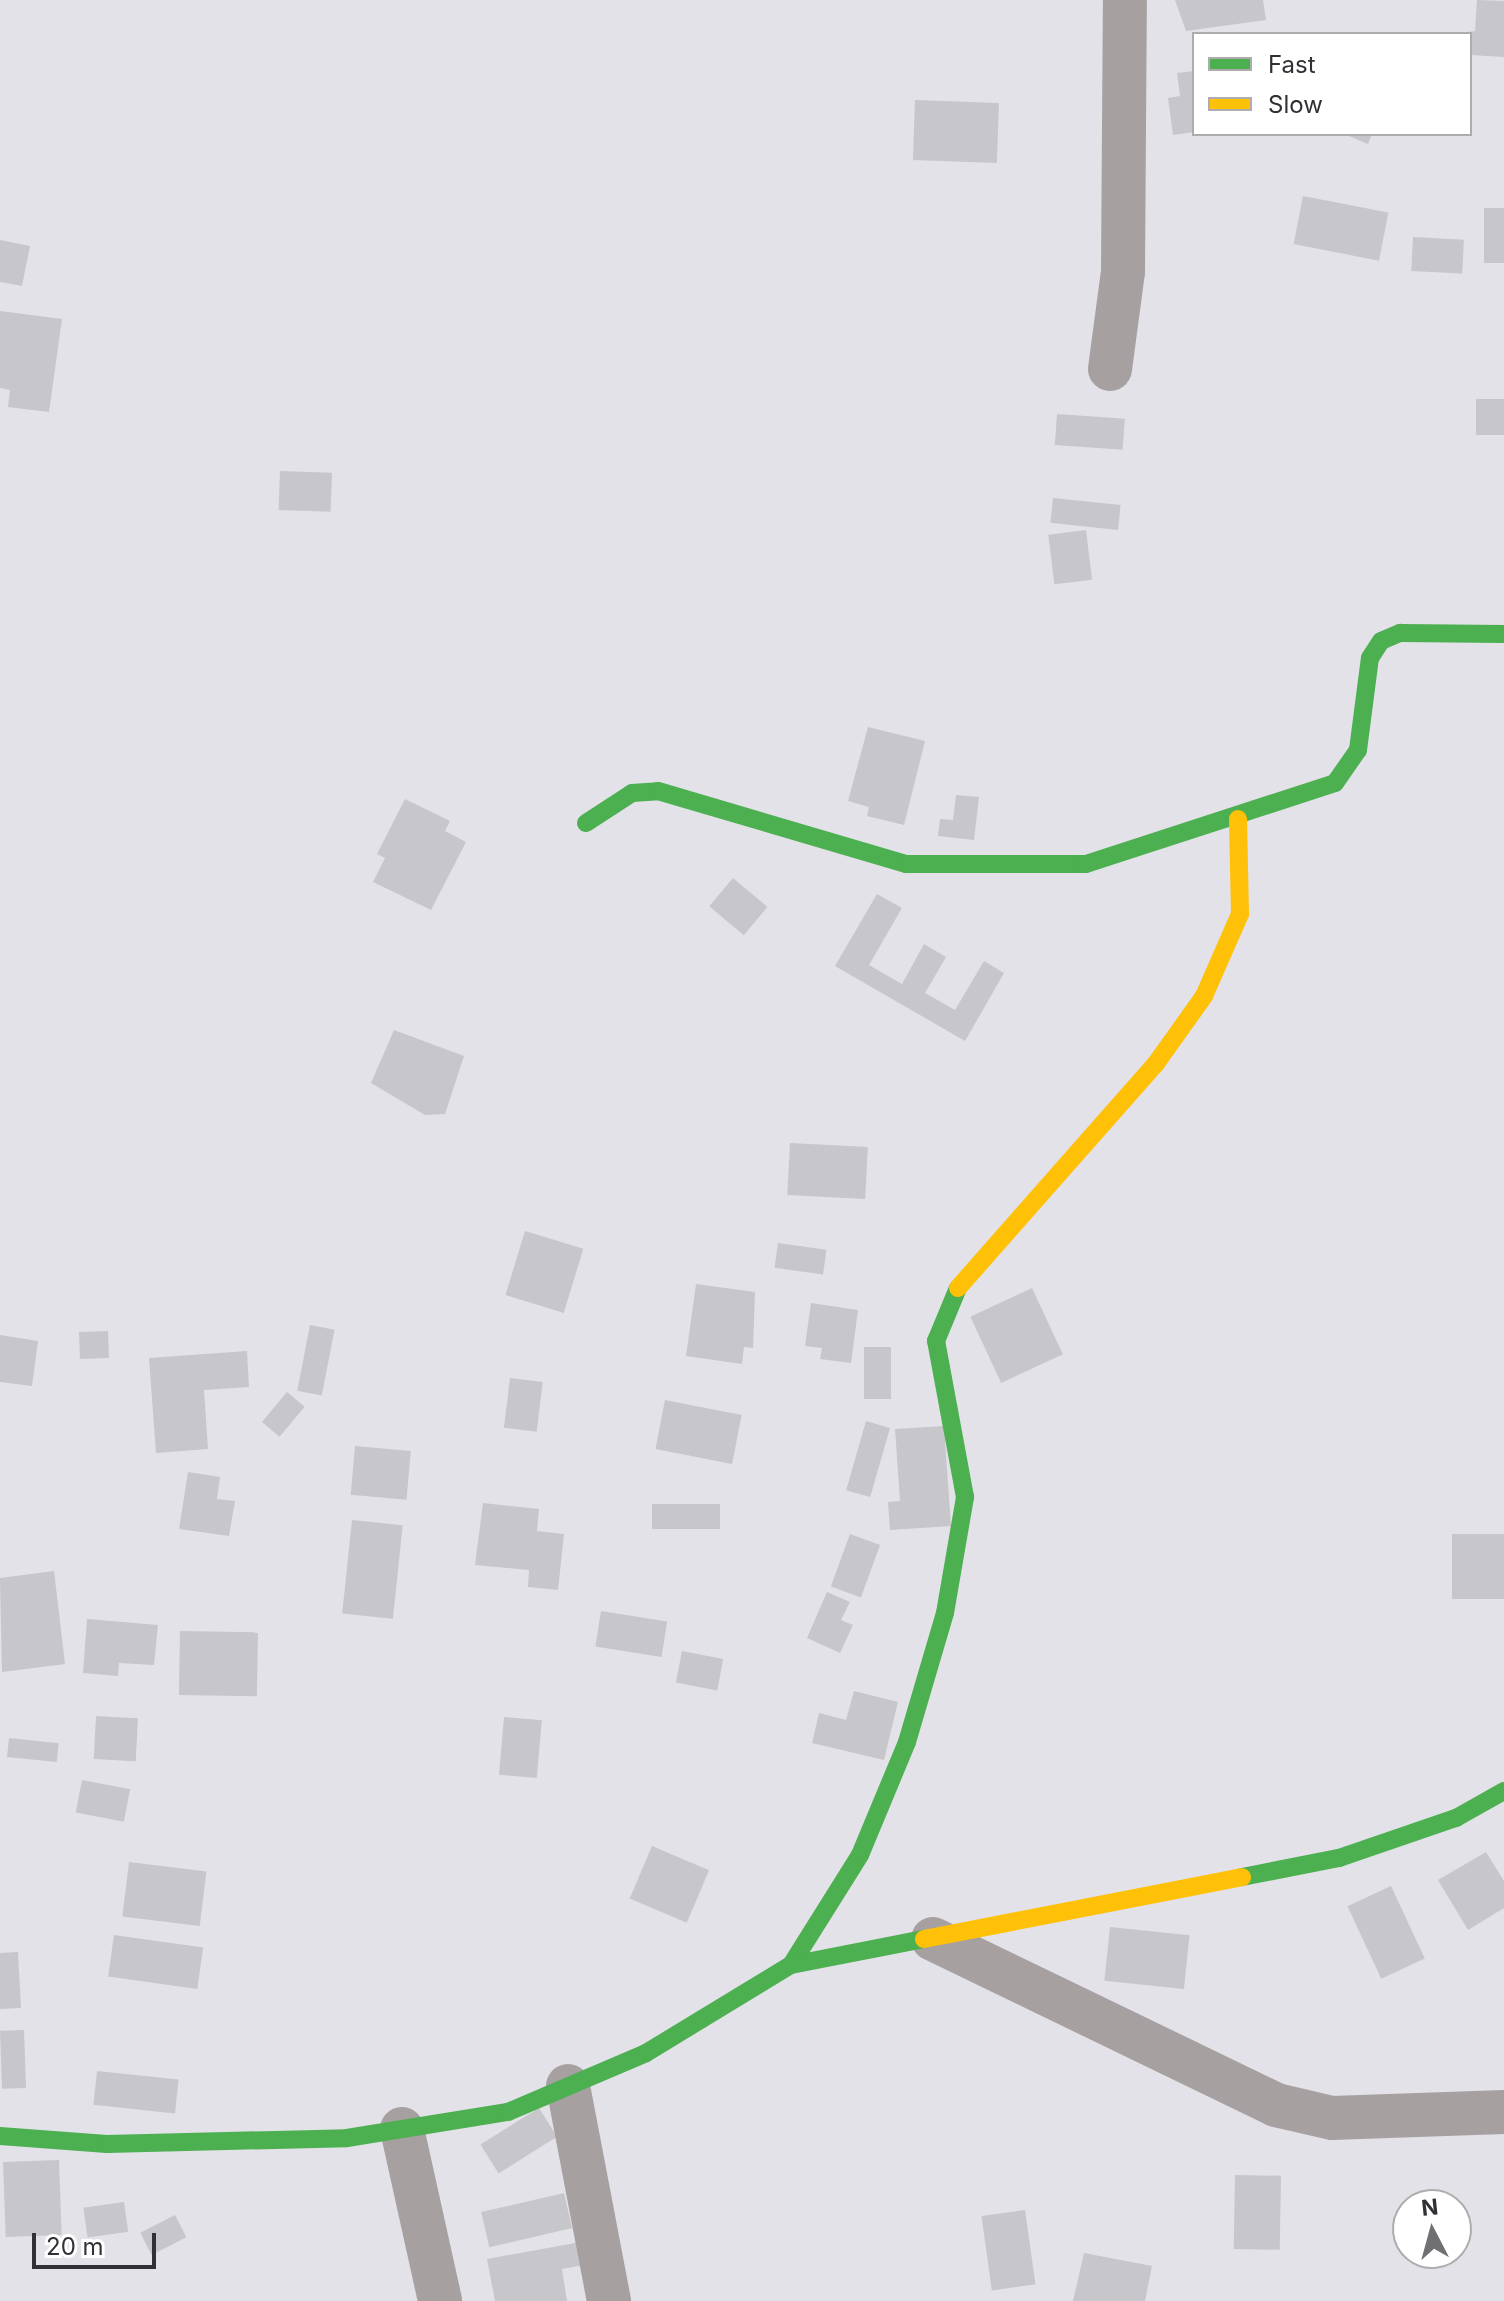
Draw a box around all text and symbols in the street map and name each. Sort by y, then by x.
legend [1192,32,1472,136]
text: Fast [1268,50,1316,79]
text: Slow [1268,90,1323,119]
north arrow [1392,2189,1472,2269]
text: N [1420,2193,1439,2221]
scale bar [36,2217,160,2267]
text: 20 m [46,2232,104,2261]

